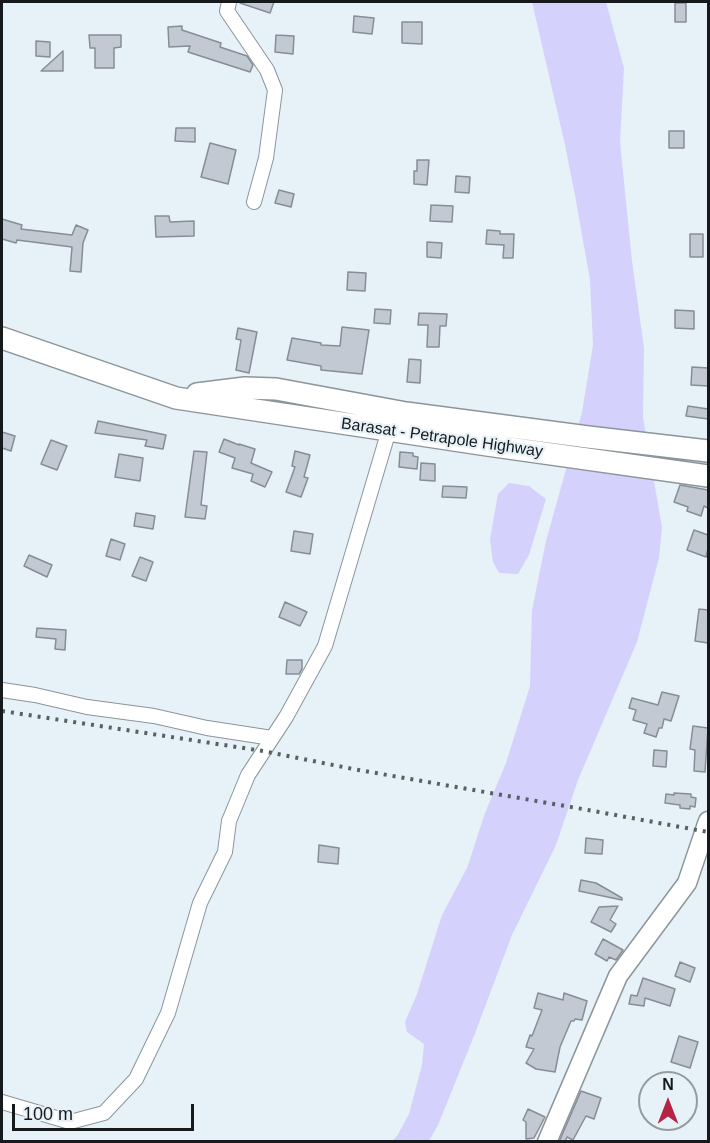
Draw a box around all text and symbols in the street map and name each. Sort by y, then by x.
street label: Barasat - Petrapole Highway [340,414,544,462]
north arrow [638,1071,698,1131]
text: N [662,1076,674,1093]
scale bar [15,1092,196,1130]
text: 100 m [23,1104,73,1124]

